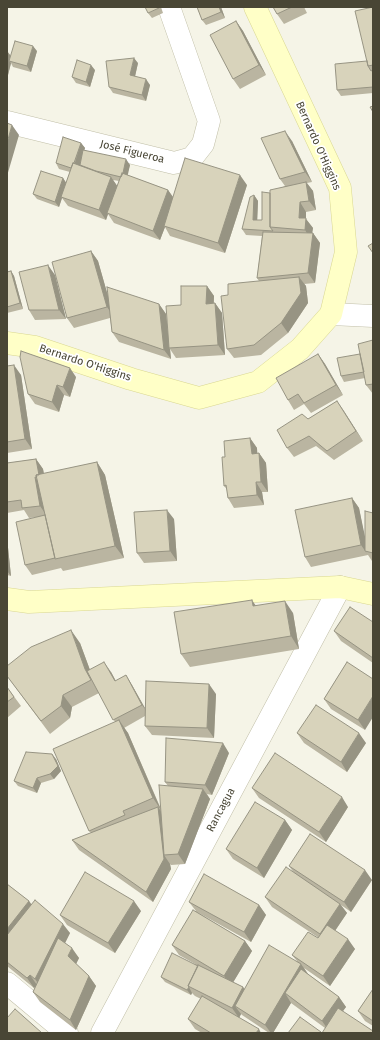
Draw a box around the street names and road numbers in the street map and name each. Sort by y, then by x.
street label: Bernardo O'Higgins [292,100,344,192]
street label: José Figueroa [98,138,166,166]
street label: Bernardo O'Higgins [37,342,133,384]
street label: Rancagua [204,786,238,834]

